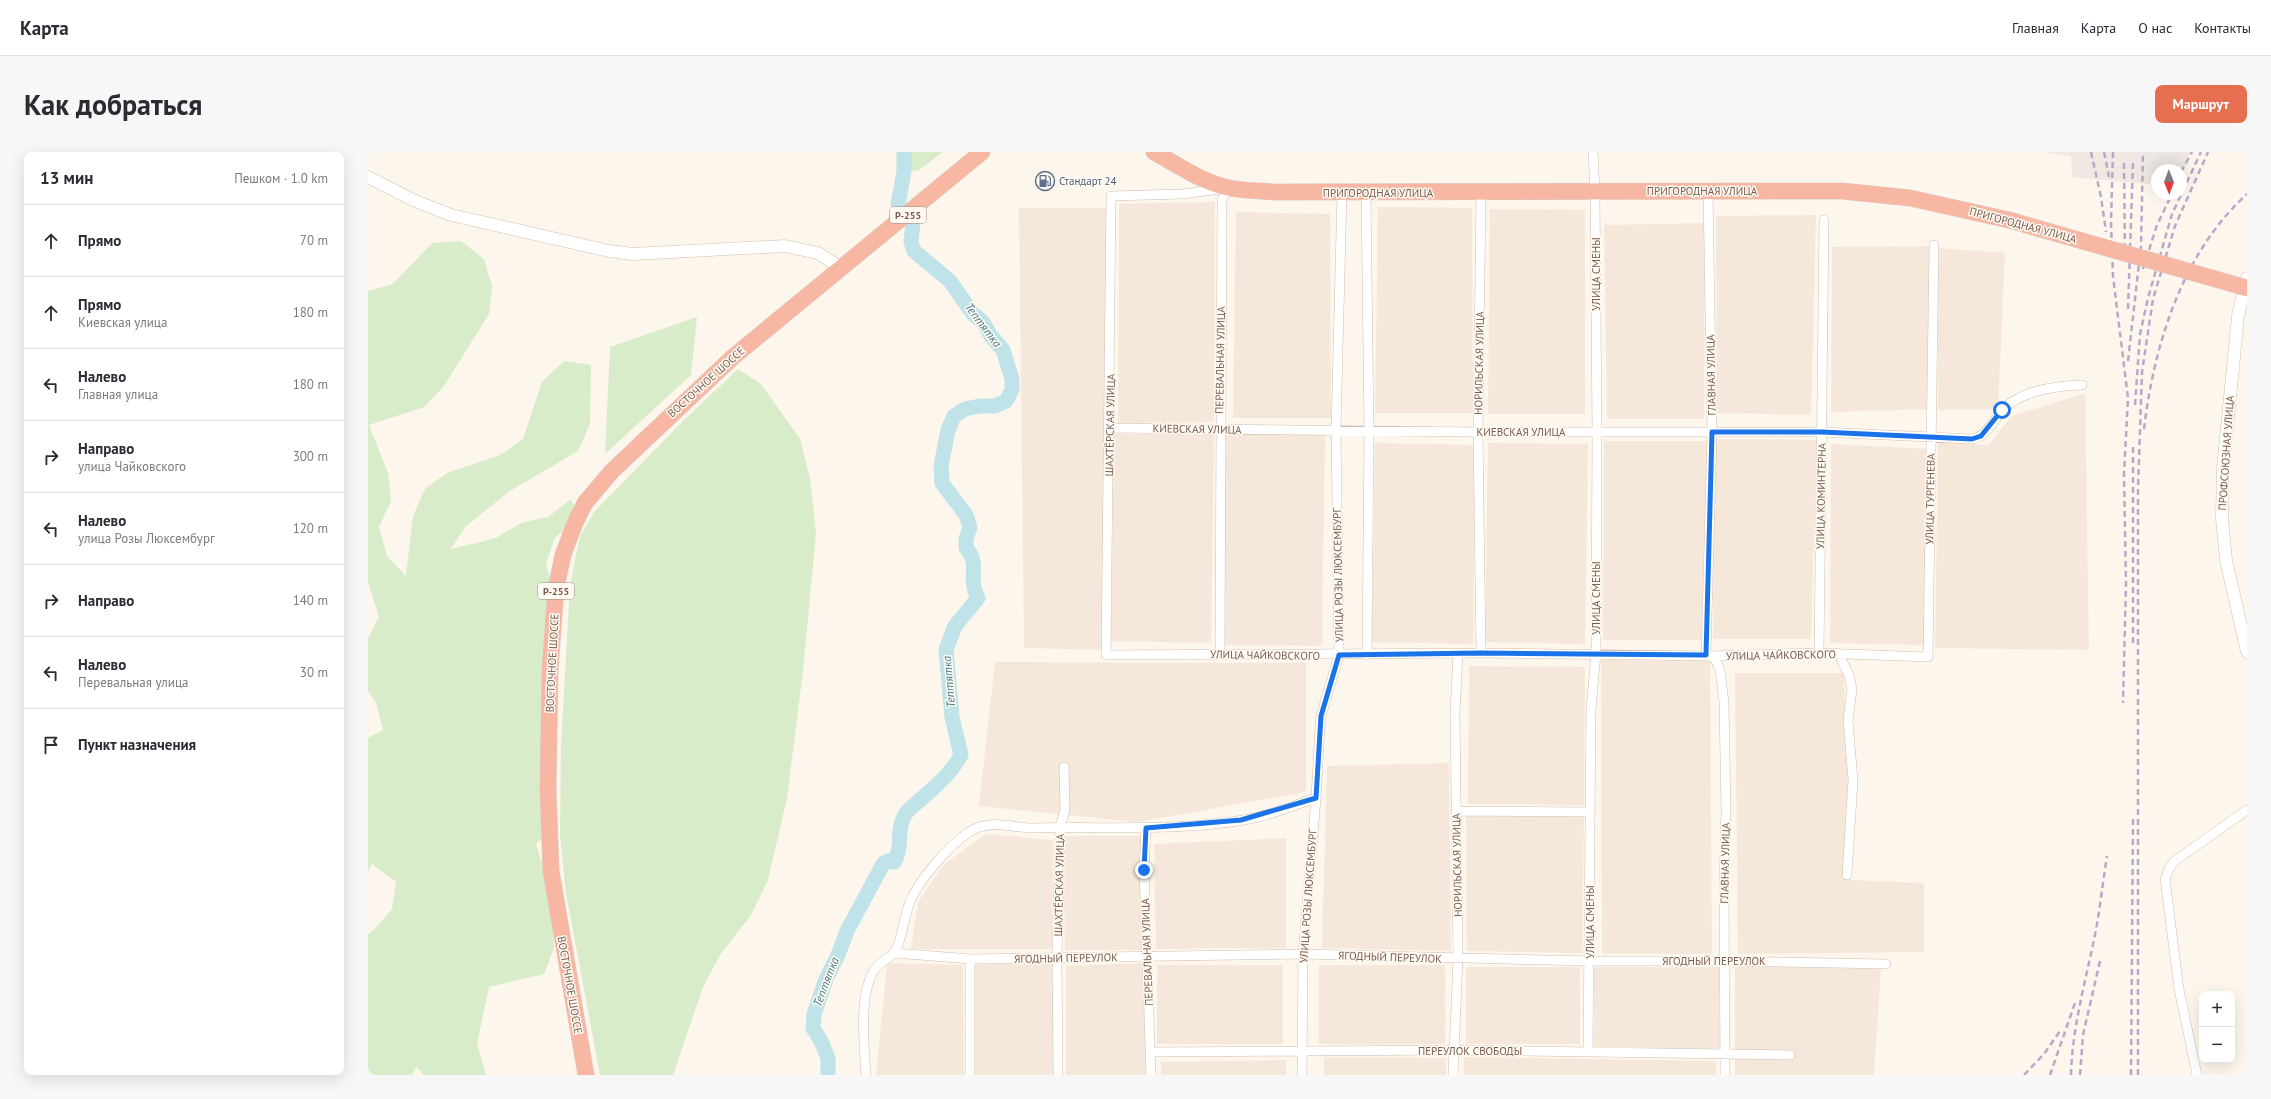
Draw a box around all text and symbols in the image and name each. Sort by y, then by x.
text: Карта [20,16,69,40]
text: Главная [2012,19,2059,37]
text: Карта [2081,19,2116,37]
text: О нас [2138,19,2172,37]
text: Контакты [2194,19,2251,37]
button: Маршрут [2155,85,2247,123]
text: Как добраться [24,86,202,123]
north arrow [2151,164,2187,200]
text: 13 мин [40,167,93,189]
text: Пешком · 1.0 km [234,170,328,187]
fuel station icon: Стандарт 24 [1034,170,1056,192]
place label: Стандарт 24 [1059,174,1117,188]
street label: ПРИГОРОДНАЯ УЛИЦА [1647,184,1758,198]
street label: ПРИГОРОДНАЯ УЛИЦА [1323,186,1434,200]
street label: ПРИГОРОДНАЯ УЛИЦА [1968,204,2079,246]
road number: Р-255 [890,207,926,223]
icon: ahead [40,230,62,252]
text: Прямо [78,231,121,250]
text: 70 m [300,232,328,249]
street label: УЛИЦА СМЕНЫ [1589,237,1603,311]
text: Прямо [78,295,121,314]
water label: Тептятка [962,299,1005,350]
icon: ahead [40,302,62,324]
text: 180 m [293,304,328,321]
street label: ПЕРЕВАЛЬНАЯ УЛИЦА [1212,305,1228,414]
street label: НОРИЛЬСКАЯ УЛИЦА [1471,310,1487,415]
text: Киевская улица [78,314,167,331]
street label: ГЛАВНАЯ УЛИЦА [1703,334,1719,416]
street label: ВОСТОЧНОЕ ШОССЕ [665,344,747,420]
text: Налево [78,367,126,386]
street label: ШАХТЁРСКАЯ УЛИЦА [1102,373,1118,477]
icon: left [40,374,62,396]
text: 180 m [293,376,328,393]
text: Главная улица [78,386,158,403]
street label: ПРОФСОЮЗНАЯ УЛИЦА [2215,394,2237,511]
route start [1993,401,2011,419]
street label: КИЕВСКАЯ УЛИЦА [1152,421,1242,437]
street label: КИЕВСКАЯ УЛИЦА [1477,425,1566,439]
text: Направо [78,439,134,458]
street label: УЛИЦА КОМИНТЕРНА [1813,442,1829,549]
icon: right [40,446,62,468]
text: 300 m [293,448,328,465]
street label: УЛИЦА ТУРГЕНЕВА [1922,453,1938,545]
text: улица Чайковского [78,458,186,475]
street label: УЛИЦА РОЗЫ ЛЮКСЕМБУРГ [1330,507,1346,642]
text: Налево [78,511,126,530]
icon: left [40,518,62,540]
text: 120 m [293,520,328,537]
text: улица Розы Люксембург [78,530,215,547]
street label: УЛИЦА СМЕНЫ [1589,561,1603,635]
road number: Р-255 [538,583,574,599]
icon: right [40,590,62,612]
text: Направо [78,591,134,610]
text: 140 m [293,592,328,609]
street label: ВОСТОЧНОЕ ШОССЕ [542,613,562,713]
street label: УЛИЦА ЧАЙКОВСКОГО [1210,647,1320,663]
street label: УЛИЦА ЧАЙКОВСКОГО [1726,647,1836,663]
text: Налево [78,655,126,674]
water label: Тептятка [939,655,958,709]
icon: left [40,662,62,684]
text: 30 m [300,664,328,681]
text: Перевальная улица [78,674,189,691]
icon: arrive [40,734,62,756]
text: Пункт назначения [78,735,196,754]
street label: НОРИЛЬСКАЯ УЛИЦА [1449,812,1465,917]
street label: ГЛАВНАЯ УЛИЦА [1717,822,1733,904]
street label: УЛИЦА РОЗЫ ЛЮКСЕМБУРГ [1296,827,1320,964]
street label: ШАХТЁРСКАЯ УЛИЦА [1051,833,1067,937]
route end [1135,861,1153,879]
street label: УЛИЦА СМЕНЫ [1583,885,1597,959]
street label: ПЕРЕВАЛЬНАЯ УЛИЦА [1138,897,1156,1006]
street label: ВОСТОЧНОЕ ШОССЕ [555,935,585,1035]
street label: ЯГОДНЫЙ ПЕРЕУЛОК [1338,948,1442,966]
street label: ЯГОДНЫЙ ПЕРЕУЛОК [1014,950,1118,966]
street label: ЯГОДНЫЙ ПЕРЕУЛОК [1662,954,1766,968]
water label: Тептятка [809,955,842,1009]
map controls [2199,991,2235,1063]
button: + [2199,991,2235,1027]
button: − [2199,1027,2235,1063]
street label: ПЕРЕУЛОК СВОБОДЫ [1418,1044,1522,1058]

